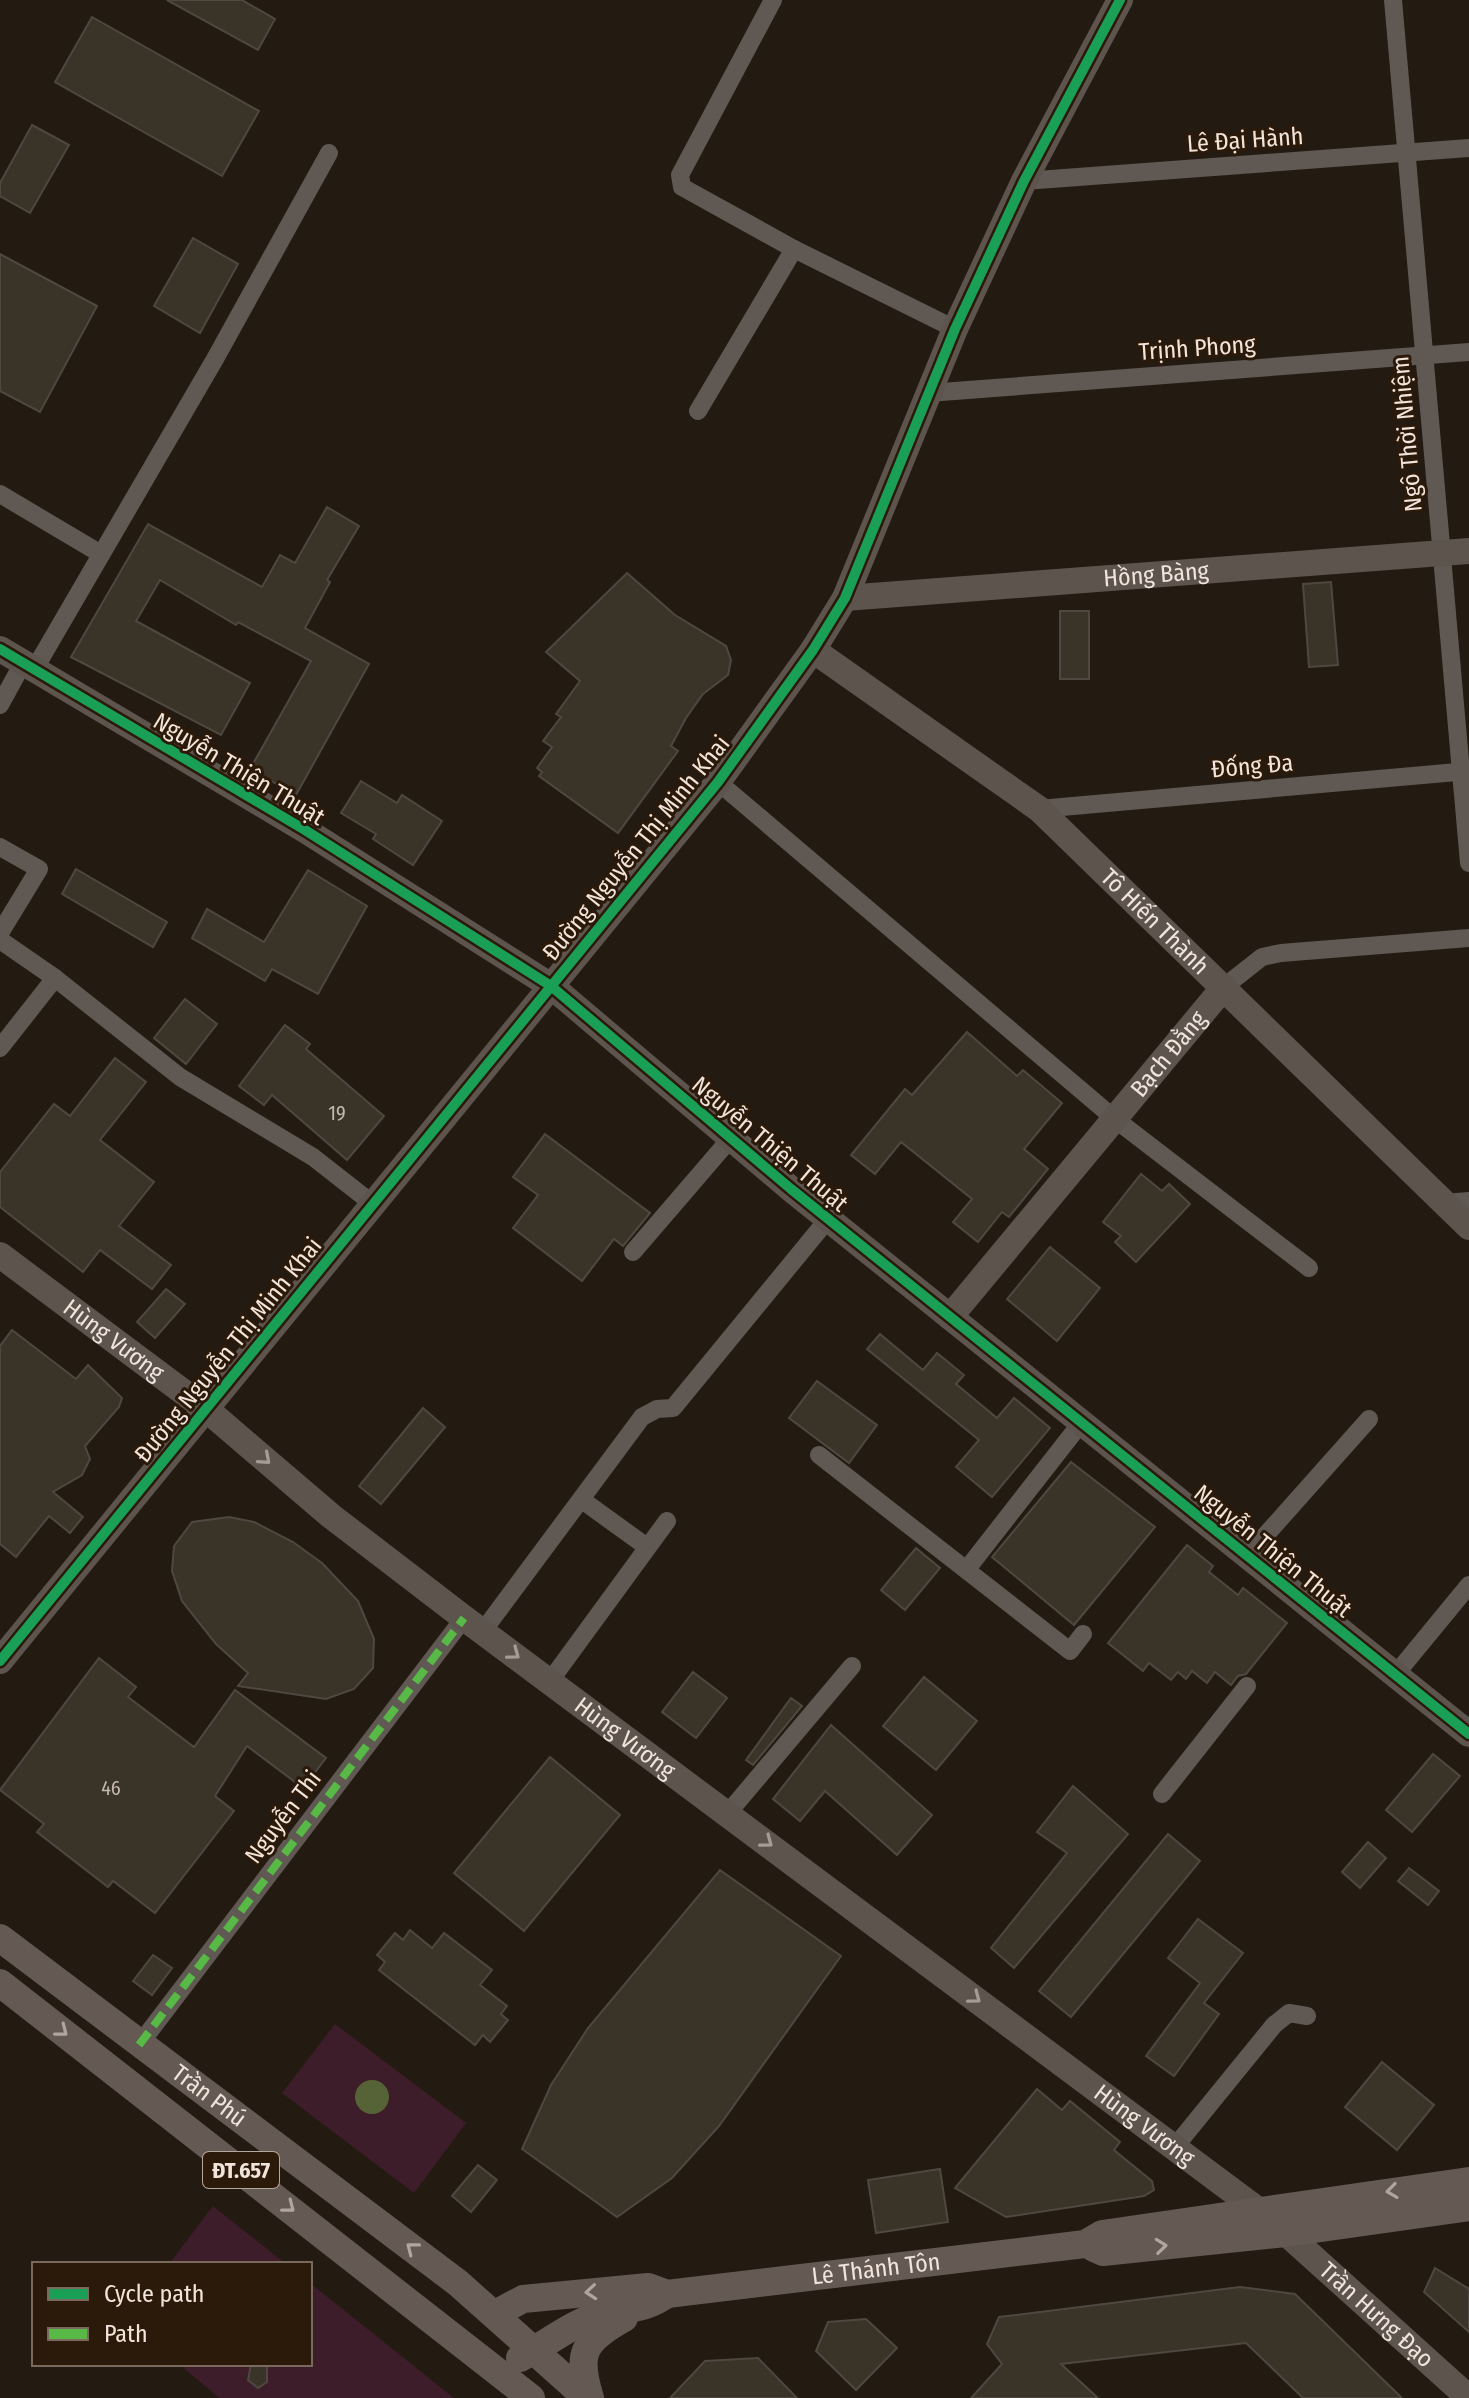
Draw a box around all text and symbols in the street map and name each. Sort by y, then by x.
street label: Lê Đại Hành [1186,122,1304,158]
street label: Trịnh Phong [1138,330,1257,366]
street label: Ngô Thời Nhiệm [1386,355,1428,513]
street label: Hồng Bàng [1102,557,1211,592]
street label: Nguyễn Thiện Thuật [148,707,330,831]
street label: Đường Nguyễn Thị Minh Khai [537,730,735,966]
street label: Đống Đa [1210,748,1294,784]
street label: Tô Hiến Thành [1095,863,1215,980]
street label: Bạch Đằng [1125,1005,1213,1103]
street label: Nguyễn Thiện Thuật [686,1071,854,1217]
house number: 19 [328,1101,346,1125]
street label: Đường Nguyễn Thị Minh Khai [129,1232,327,1468]
street label: Hùng Vương [58,1293,170,1387]
one-way arrow [256,1450,270,1464]
street label: Nguyễn Thiện Thuật [1188,1479,1358,1623]
one-way arrow [505,1644,520,1658]
street label: Hùng Vương [569,1691,681,1785]
street label: Nguyễn Thi [239,1765,327,1869]
house number: 46 [101,1776,121,1800]
one-way arrow [759,1833,773,1847]
one-way arrow [967,1989,981,2003]
one-way arrow [53,2021,68,2035]
street label: Trần Phú [167,2059,252,2133]
street label: Hùng Vương [1089,2079,1201,2172]
road number: ĐT.657 [203,2152,279,2188]
one-way arrow [1385,2183,1398,2200]
one-way arrow [280,2198,295,2212]
one-way arrow [1155,2237,1168,2254]
one-way arrow [406,2243,421,2257]
street label: Lê Thánh Tôn [810,2247,942,2291]
street label: Trần Hưng Đạo [1314,2256,1439,2373]
legend [32,2262,312,2366]
text: Cycle path [104,2280,204,2308]
one-way arrow [584,2284,597,2301]
text: Path [104,2320,148,2348]

